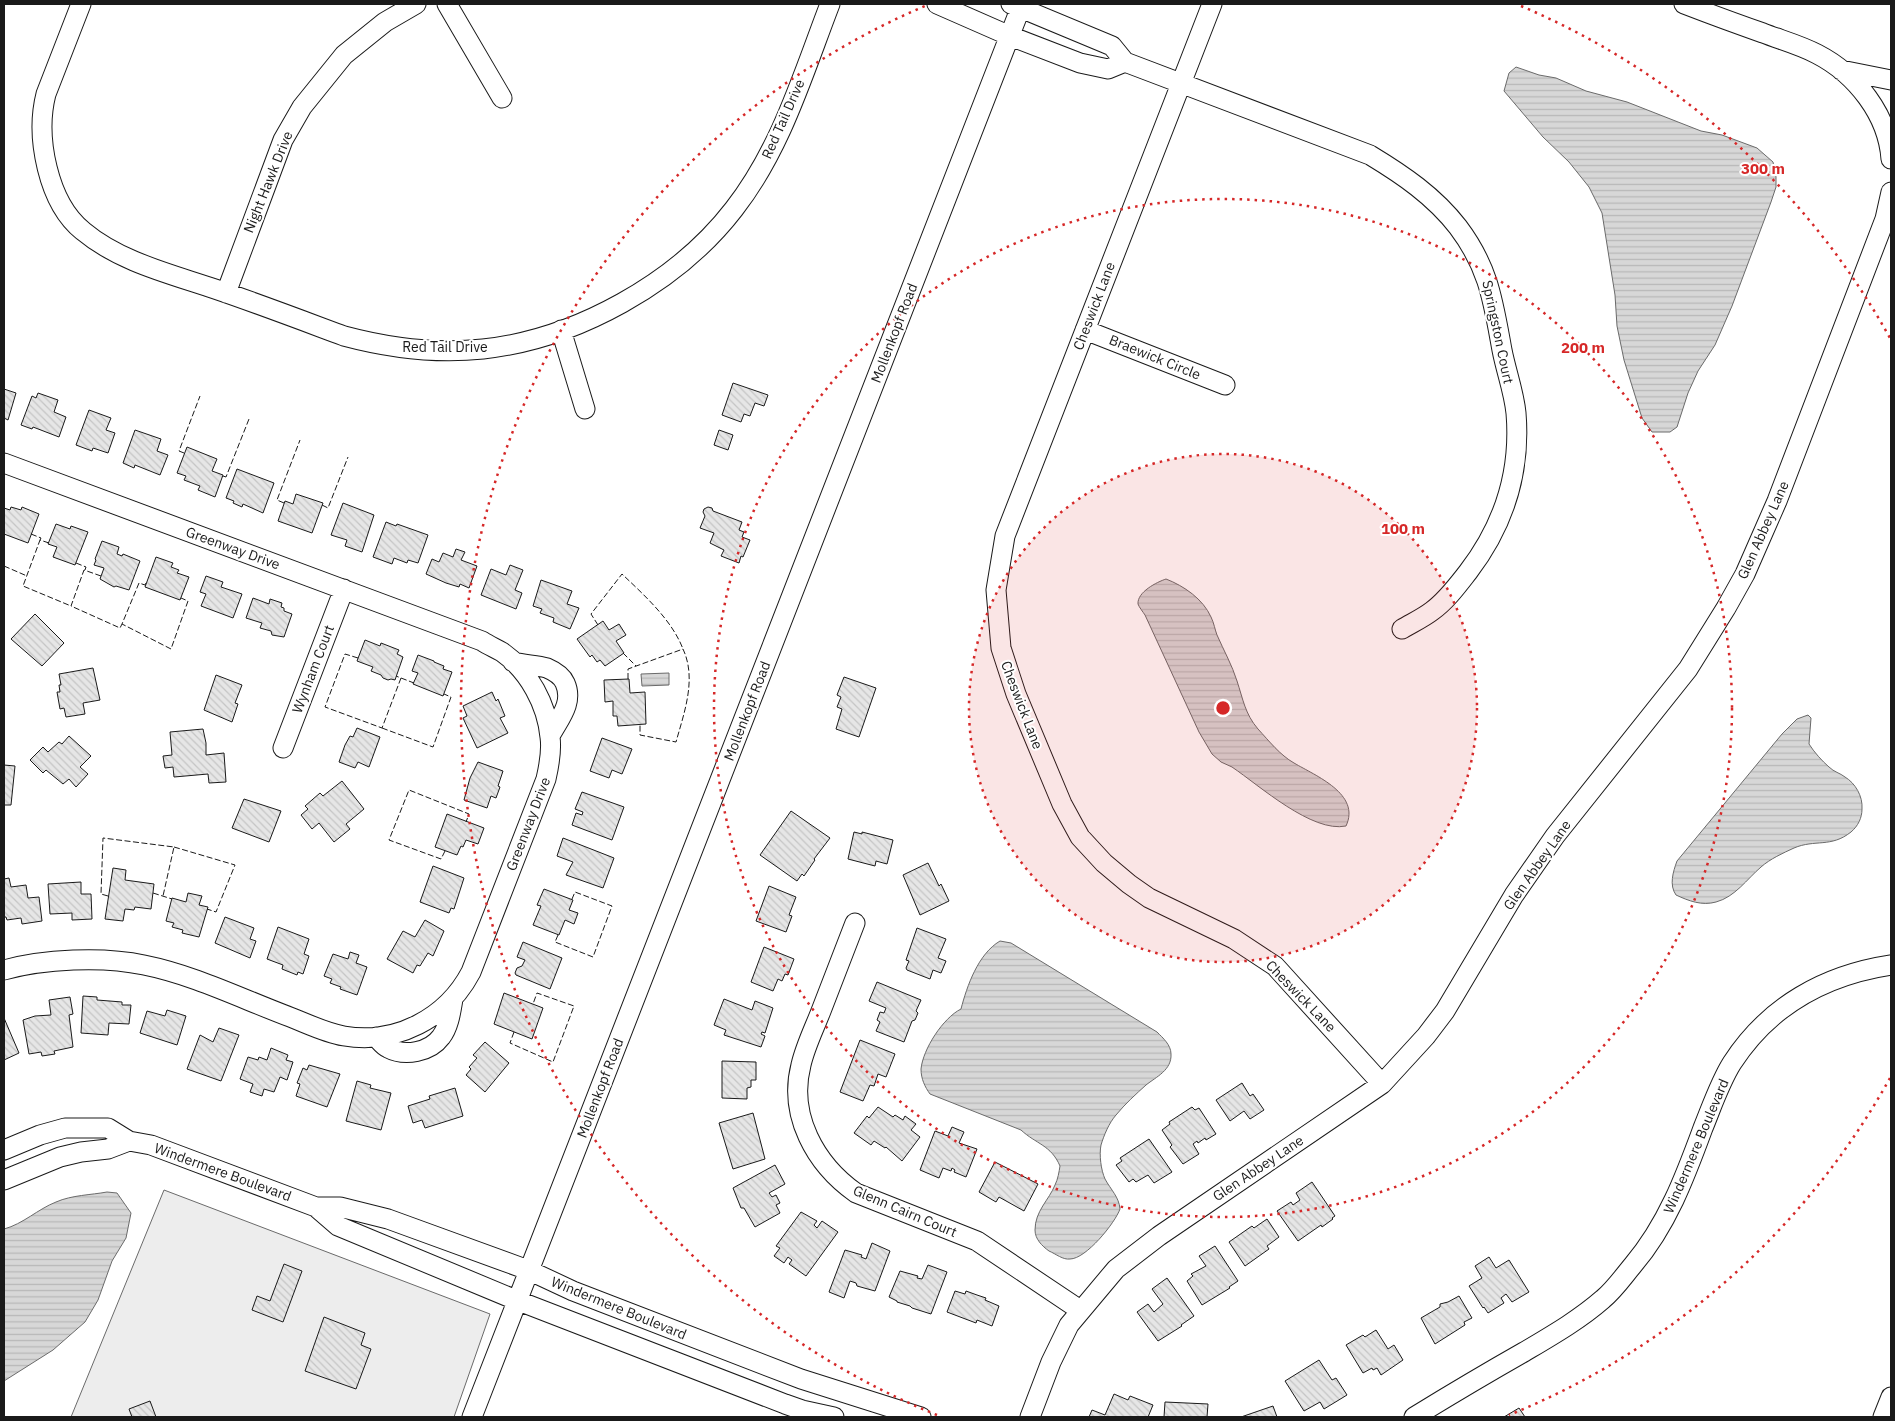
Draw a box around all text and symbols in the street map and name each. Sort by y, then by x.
street label: Red Tail Drive [757,76,809,162]
street label: Night Hawk Drive [239,128,297,236]
text: 300 m [1741,159,1785,178]
street label: Cheswick Lane [1069,259,1119,353]
street label: Springston Court [1478,279,1518,386]
street label: Mollenkopf Road [867,281,921,385]
street label: Braewick Circle [1107,330,1204,384]
street label: Red Tail Drive [402,338,488,356]
text: 200 m [1561,338,1605,357]
street label: Glen Abbey Lane [1733,478,1793,582]
text: 100 m [1381,519,1425,538]
street label: Greenway Drive [183,523,283,573]
street label: Wynham Court [288,622,338,716]
street label: Cheswick Lane [997,658,1047,752]
street label: Mollenkopf Road [720,659,774,763]
centre of rings [1214,699,1232,717]
street label: Greenway Drive [502,774,554,873]
street label: Glen Abbey Lane [1499,816,1575,913]
street label: Cheswick Lane [1262,956,1340,1036]
street label: Mollenkopf Road [573,1036,627,1140]
street label: Windermere Boulevard [1659,1076,1733,1216]
street label: Glen Abbey Lane [1209,1131,1307,1205]
street label: Windermere Boulevard [152,1139,294,1205]
street label: Glenn Cairn Court [850,1181,960,1241]
street label: Windermere Boulevard [549,1273,689,1343]

